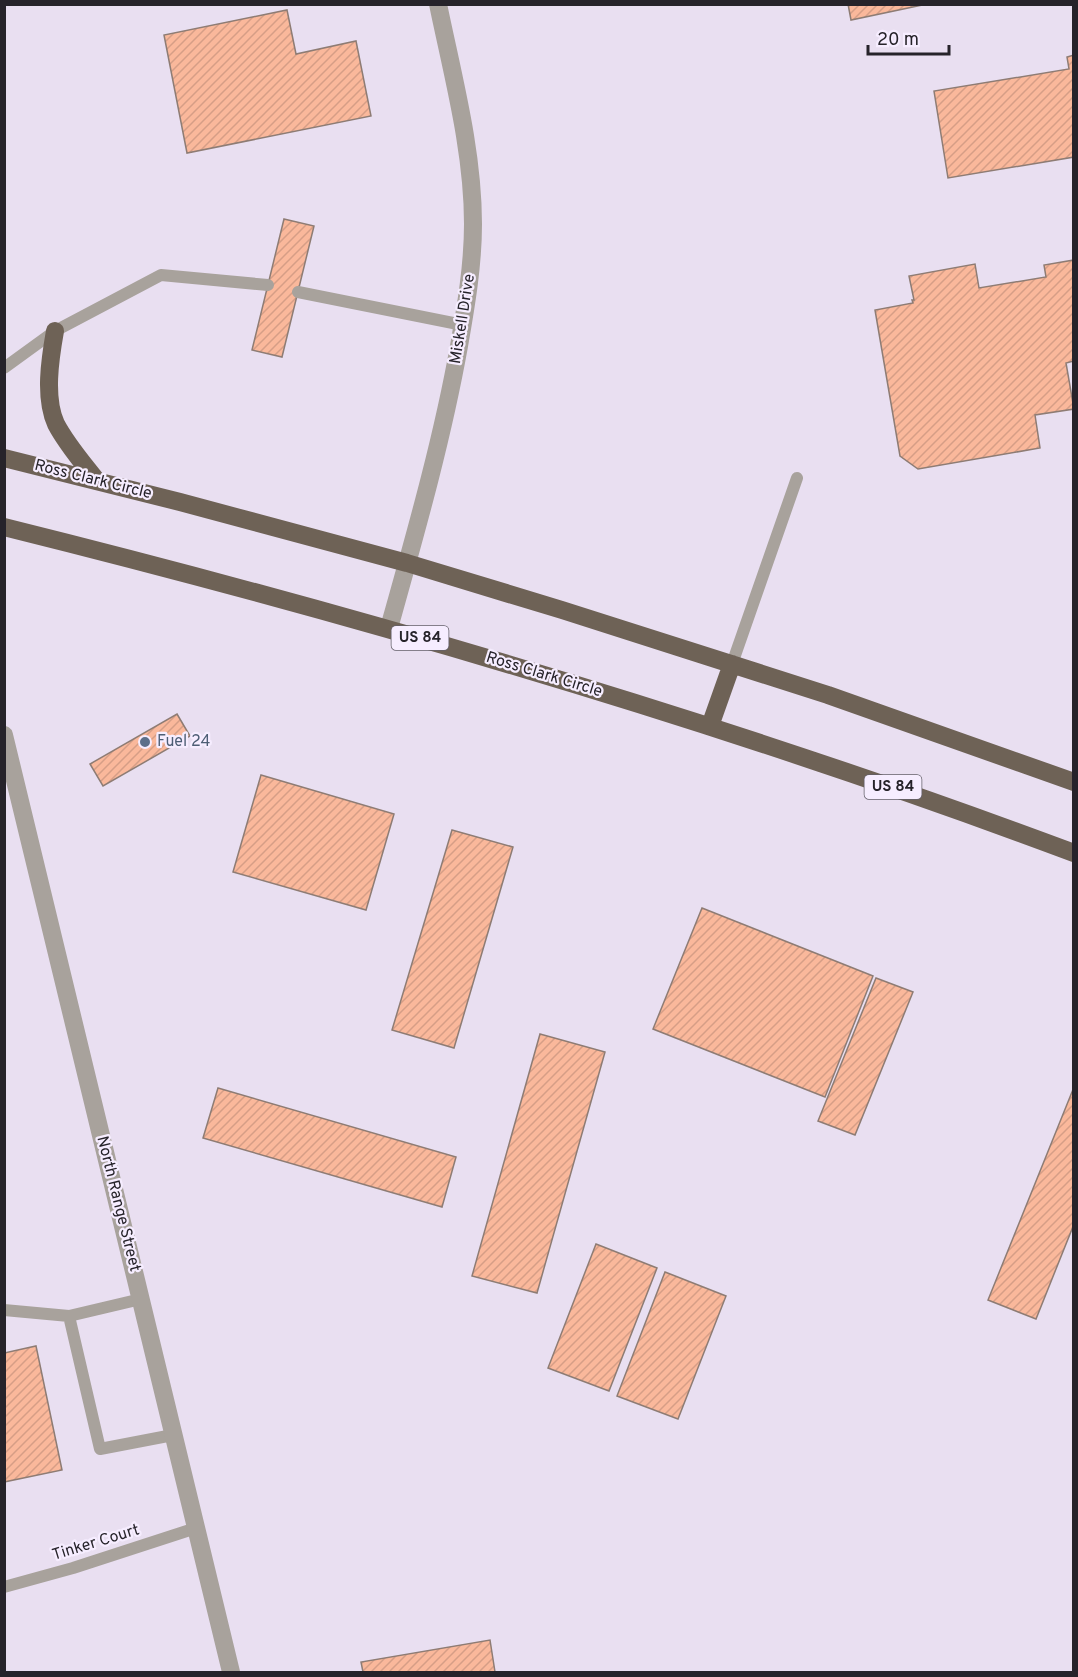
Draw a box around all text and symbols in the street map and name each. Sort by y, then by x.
scale bar [868,18,949,56]
text: 20 m [877,29,919,52]
street label: Miskell Drive [446,272,480,366]
street label: Ross Clark Circle [32,456,154,504]
road number: US 84 [392,626,448,650]
street label: Ross Clark Circle [484,648,604,702]
place label: Fuel 24 [157,732,211,752]
marker: Fuel 24 [138,735,152,749]
road number: US 84 [864,775,922,799]
street label: North Range Street [91,1134,145,1274]
street label: Tinker Court [50,1520,142,1566]

